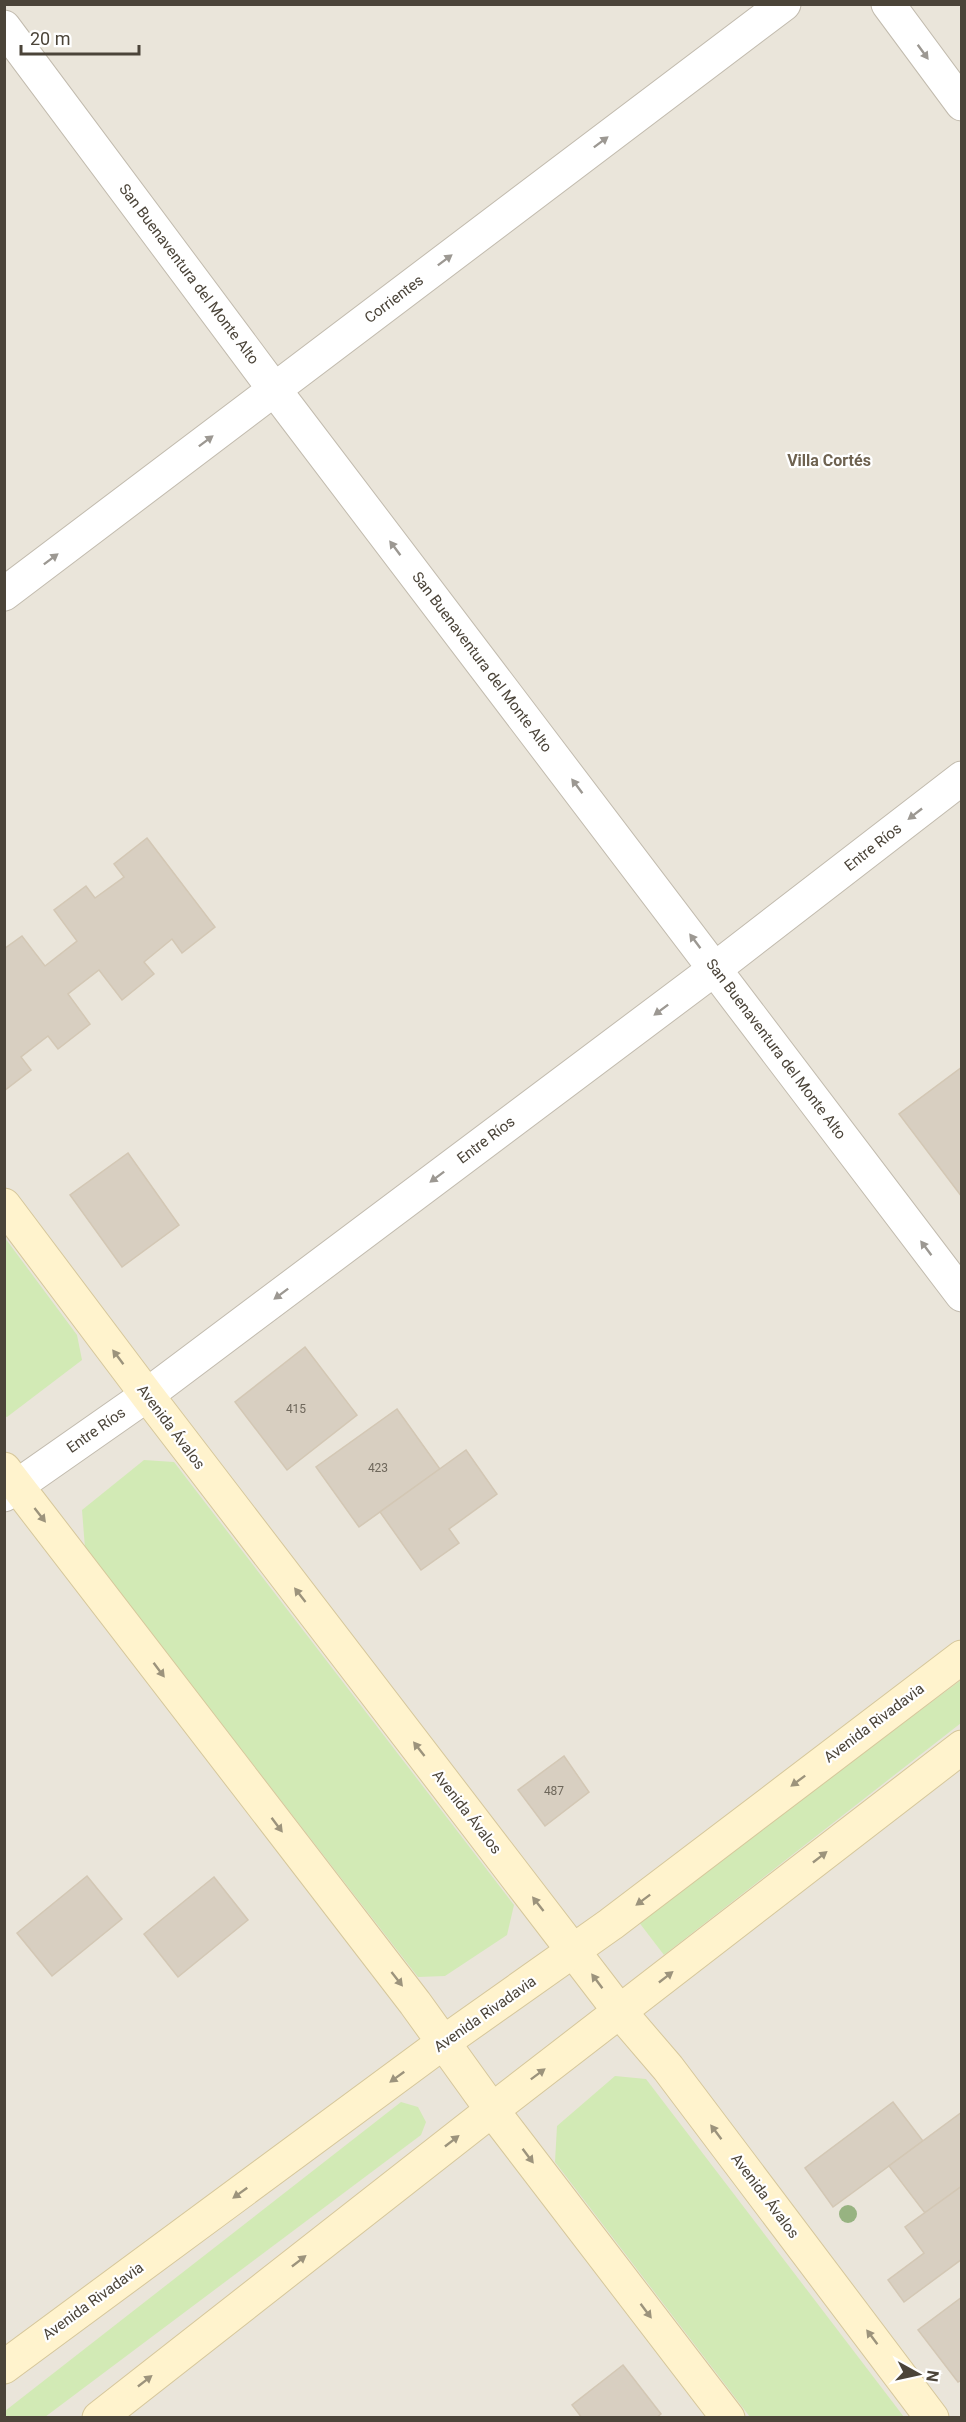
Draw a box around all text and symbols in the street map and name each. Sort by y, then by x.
scale bar [21,18,140,56]
text: 20 m [30,28,70,49]
one-way arrow [916,44,928,59]
one-way arrow [594,137,609,149]
street label: San Buenaventura del Monte Alto [115,180,263,368]
one-way arrow [438,254,453,266]
street label: Corrientes [361,271,427,327]
one-way arrow [199,435,214,447]
district label: Villa Cortés [787,451,871,470]
one-way arrow [390,540,402,555]
one-way arrow [43,552,59,565]
street label: San Buenaventura del Monte Alto [408,568,556,756]
one-way arrow [571,779,583,795]
one-way arrow [908,807,923,819]
street label: Entre Ríos [841,819,905,875]
one-way arrow [690,934,702,949]
street label: San Buenaventura del Monte Alto [702,955,850,1143]
one-way arrow [653,1003,668,1015]
street label: Entre Ríos [454,1112,518,1168]
one-way arrow [430,1171,446,1183]
one-way arrow [920,1240,933,1256]
one-way arrow [274,1287,289,1299]
one-way arrow [112,1349,124,1365]
street label: Avenida Ávalos [133,1381,209,1473]
house number: 415 [286,1402,306,1416]
street label: Entre Ríos [63,1403,129,1457]
house number: 423 [368,1461,388,1475]
one-way arrow [34,1508,46,1523]
one-way arrow [295,1587,307,1602]
one-way arrow [152,1662,165,1678]
street label: Avenida Rivadavia [820,1680,928,1766]
one-way arrow [414,1742,426,1757]
street label: Avenida Ávalos [429,1766,505,1858]
one-way arrow [790,1775,806,1788]
house number: 487 [544,1784,564,1798]
one-way arrow [271,1817,283,1832]
one-way arrow [812,1851,828,1863]
one-way arrow [635,1893,651,1906]
one-way arrow [532,1896,545,1912]
one-way arrow [658,1970,674,1983]
one-way arrow [390,1971,403,1987]
street label: Avenida Rivadavia [430,1972,540,2056]
one-way arrow [591,1974,603,1989]
one-way arrow [531,2069,546,2081]
one-way arrow [390,2071,406,2083]
one-way arrow [710,2124,722,2140]
one-way arrow [445,2135,460,2147]
one-way arrow [521,2149,533,2164]
street label: Avenida Ávalos [727,2150,803,2242]
one-way arrow [233,2187,249,2199]
one-way arrow [291,2255,307,2268]
street label: Avenida Rivadavia [39,2258,147,2344]
one-way arrow [640,2303,653,2319]
one-way arrow [866,2330,878,2345]
north arrow [888,2344,948,2404]
text: N [922,2369,943,2383]
one-way arrow [138,2376,153,2388]

